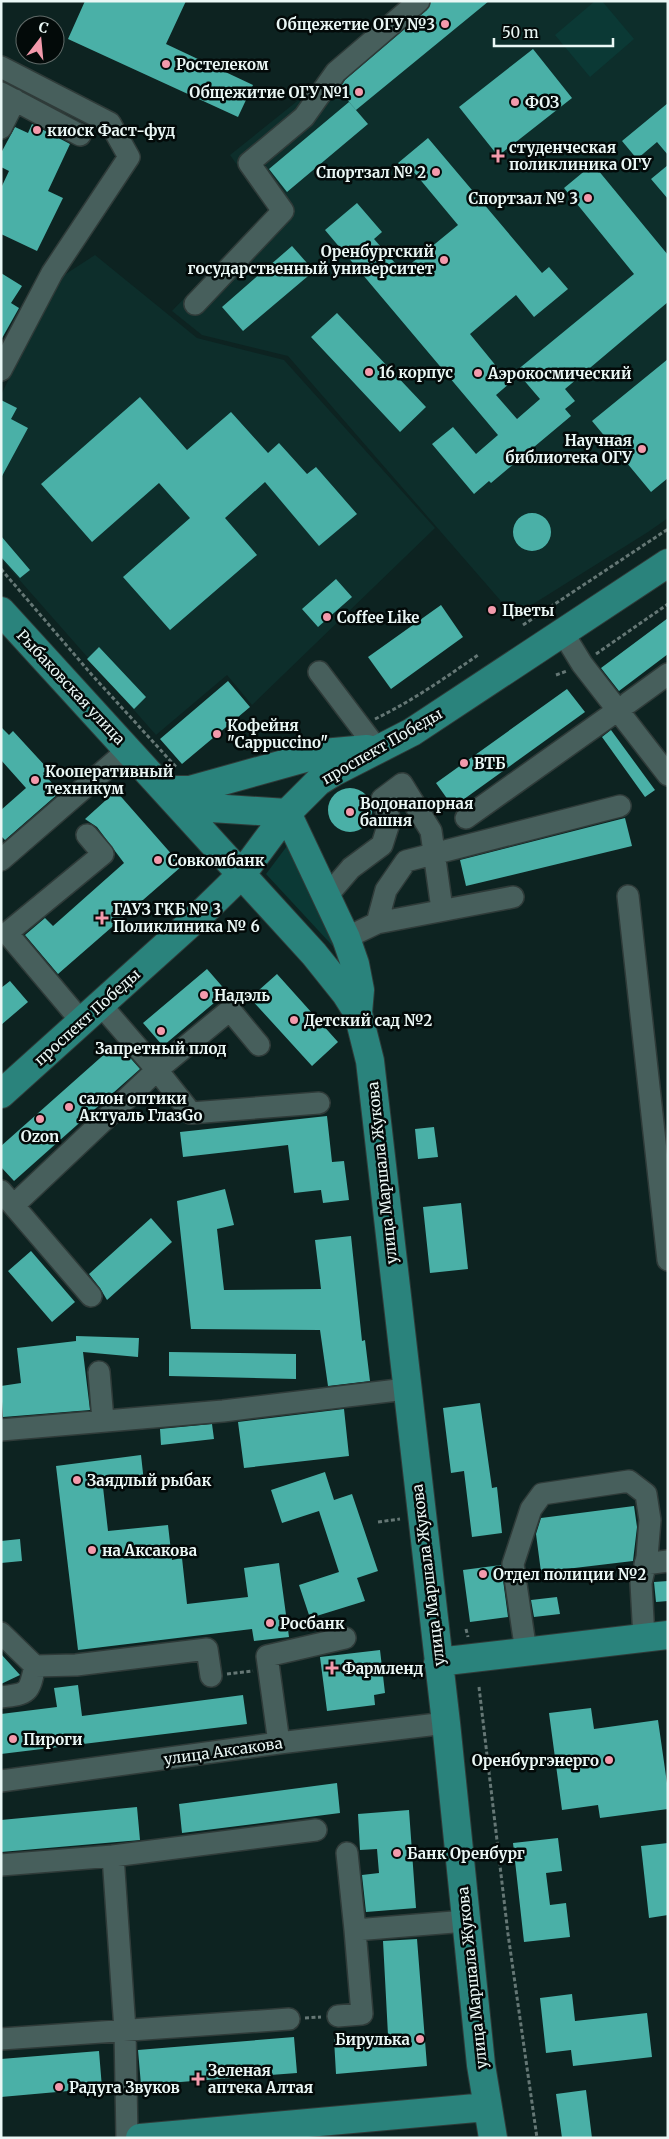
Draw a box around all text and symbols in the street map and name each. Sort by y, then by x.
north arrow [15,15,65,65]
place label: Общежетие ОГУ №3 [276,15,435,34]
scale bar [494,15,613,47]
text: С [37,18,51,37]
marker: Общежетие ОГУ №3 [439,18,451,30]
text: 50 m [502,23,539,42]
place label: Ростелеком [176,55,269,74]
marker: Ростелеком [160,58,172,70]
place label: Общежитие ОГУ №1 [189,83,349,102]
marker: Общежитие ОГУ №1 [353,86,365,98]
place label: ФОЗ [525,93,559,112]
marker: ФОЗ [509,96,521,108]
place label: киоск Фаст-фуд [47,121,176,140]
marker: киоск Фаст-фуд [31,124,43,136]
place label: студенческая поликлиника ОГУ [509,138,652,174]
marker: студенческая поликлиника ОГУ [491,149,505,163]
place label: Спортзал № 2 [316,163,426,182]
marker: Спортзал № 2 [430,166,442,178]
place label: Спортзал № 3 [469,189,578,208]
marker: Спортзал № 3 [582,192,594,204]
place label: Оренбургский государственный университет [187,242,434,278]
marker: Оренбургский государственный университет [438,254,450,266]
place label: 16 корпус [379,363,453,382]
place label: Аэрокосмический [487,364,632,383]
marker: 16 корпус [363,366,375,378]
marker: Аэрокосмический [472,367,484,379]
place label: Научная библиотека ОГУ [506,431,632,467]
marker: Научная библиотека ОГУ [636,443,648,455]
place label: Цветы [502,601,555,620]
marker: Цветы [486,604,498,616]
place label: Coffee Like [337,608,419,627]
marker: Coffee Like [321,611,333,623]
street label: Рыбаковская улица [13,626,129,748]
street label: проспект Победы [318,704,446,788]
place label: Кофейня "Cappuccino" [227,716,328,752]
marker: Кофейня "Cappuccino" [211,728,223,740]
place label: ВТБ [474,754,506,773]
marker: ВТБ [458,757,470,769]
place label: Кооперативный техникум [45,762,174,798]
marker: Кооперативный техникум [29,774,41,786]
place label: Водонапорная башня [360,794,473,830]
marker: Водонапорная башня [344,806,356,818]
place label: Совкомбанк [168,851,265,870]
marker: Совкомбанк [152,854,164,866]
place label: ГАУЗ ГКБ № 3 Поликлиника № 6 [113,900,260,936]
marker: ГАУЗ ГКБ № 3 Поликлиника № 6 [95,911,109,925]
street label: проспект Победы [30,964,144,1070]
place label: Надэль [214,986,270,1005]
marker: Надэль [198,989,210,1001]
place label: Детский сад №2 [304,1011,433,1030]
marker: Детский сад №2 [288,1014,300,1026]
marker: Запретный плод [155,1025,167,1037]
place label: Запретный плод [95,1039,227,1058]
street label: улица Маршала Жукова [363,1081,401,1265]
place label: салон оптики Актуаль ГлазGo [78,1089,203,1125]
marker: салон оптики Актуаль ГлазGo [63,1101,75,1113]
marker: Ozon [34,1113,46,1125]
place label: Ozon [21,1127,59,1146]
place label: Заядлый рыбак [87,1471,211,1490]
marker: Заядлый рыбак [71,1474,83,1486]
street label: улица Маршала Жукова [407,1483,449,1667]
place label: на Аксакова [102,1541,198,1560]
marker: на Аксакова [86,1544,98,1556]
place label: Отдел полиции №2 [493,1565,646,1584]
marker: Отдел полиции №2 [477,1568,489,1580]
place label: Росбанк [280,1614,345,1633]
marker: Росбанк [264,1617,276,1629]
place label: Фармленд [342,1659,423,1678]
marker: Фармленд [326,1662,338,1674]
place label: Пироги [23,1730,83,1749]
marker: Пироги [7,1733,19,1745]
street label: улица Аксакова [162,1733,284,1769]
place label: Оренбургэнерго [472,1751,599,1770]
marker: Оренбургэнерго [603,1754,615,1766]
place label: Банк Оренбург [407,1844,525,1863]
marker: Банк Оренбург [391,1847,403,1859]
street label: улица Маршала Жукова [453,1886,491,2070]
place label: Бирулька [335,2030,411,2049]
marker: Бирулька [414,2033,426,2045]
place label: Зеленая аптека Алтая [208,2061,313,2097]
marker: Зеленая аптека Алтая [192,2073,204,2085]
place label: Радуга Звуков [69,2078,180,2097]
marker: Радуга Звуков [53,2081,65,2093]

